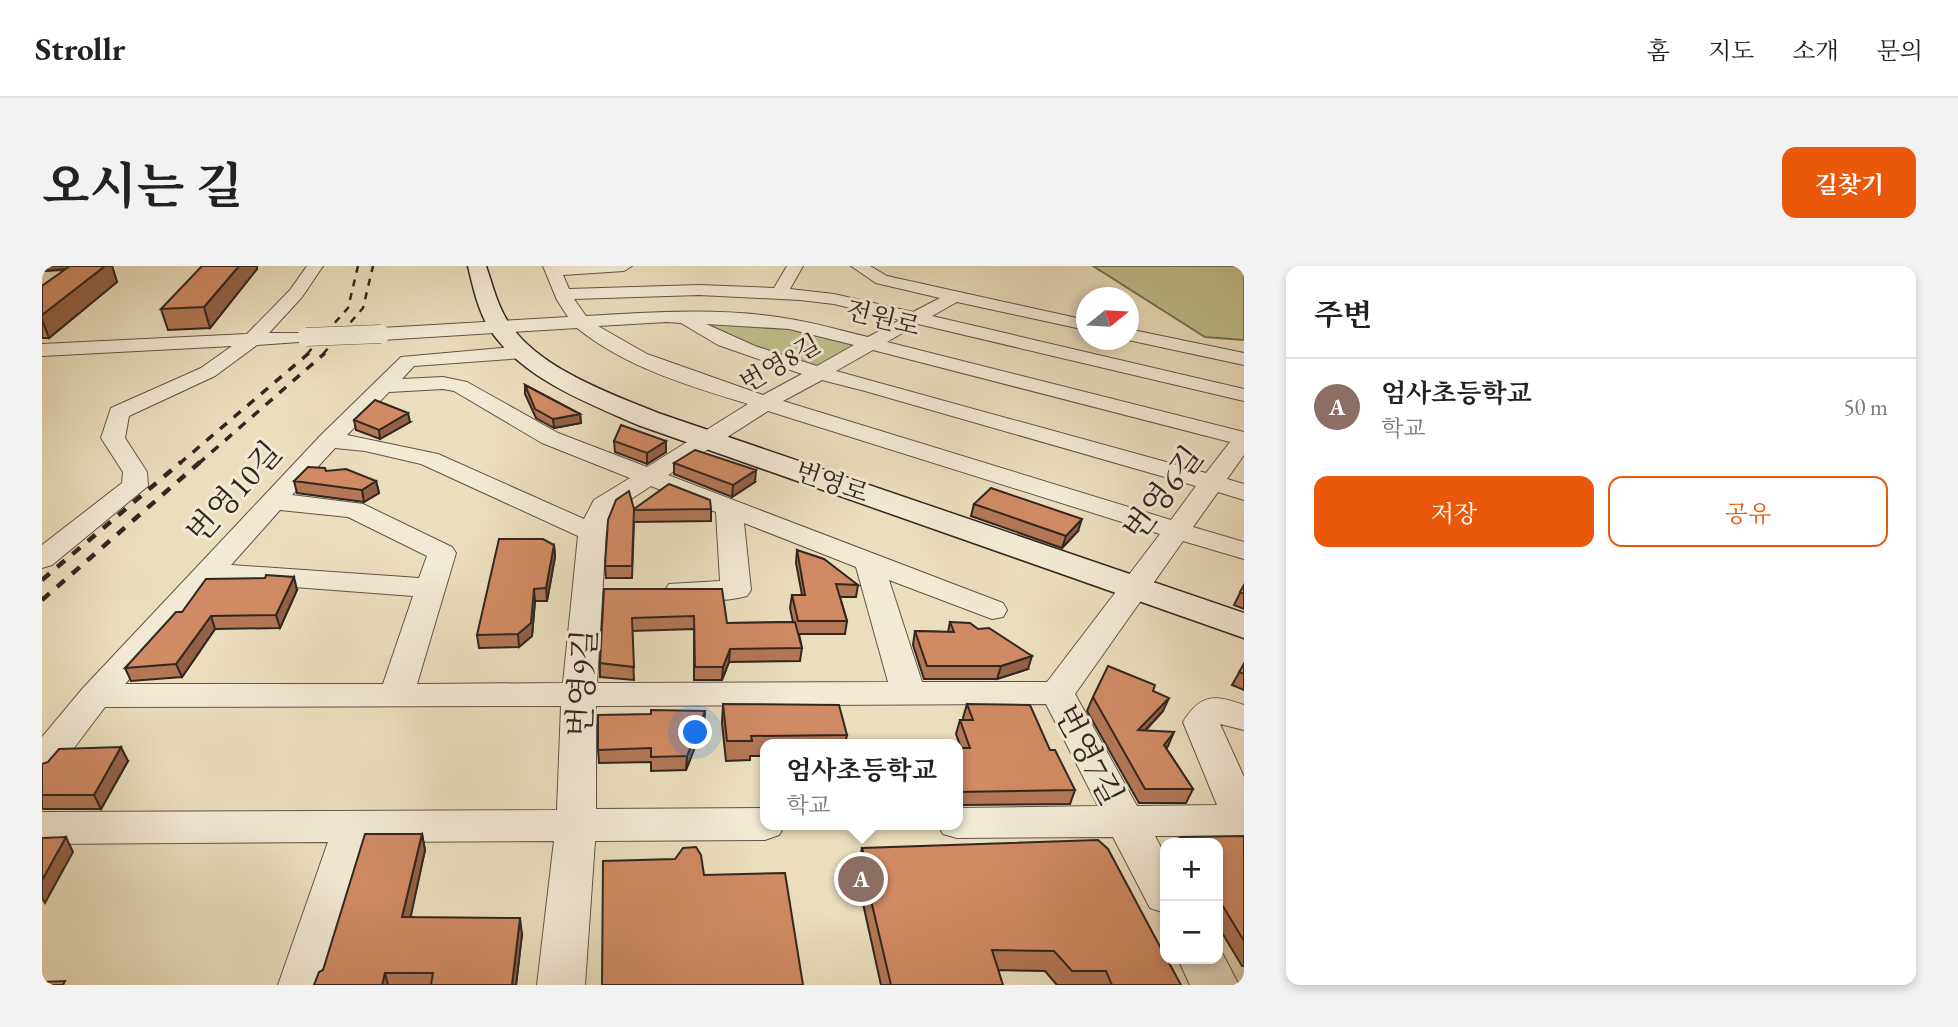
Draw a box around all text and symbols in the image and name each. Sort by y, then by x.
text: Strollr [35,27,126,70]
text: 홈 [1647,35,1670,66]
text: 지도 [1708,35,1754,66]
text: 소개 [1792,35,1839,66]
text: 문의 [1877,35,1923,66]
button: 길찾기 [1782,147,1916,218]
text: 오시는 길 [42,154,243,218]
north arrow [1076,287,1139,350]
street label: 전원로 [842,292,924,344]
text: 주변 [1314,295,1372,334]
street label: 번영8길 [733,326,827,400]
text: 엄사초등학교 [1381,376,1532,410]
text: A [1329,392,1345,422]
text: 50 m [1843,392,1888,422]
text: 학교 [1381,413,1425,443]
street label: 번영10길 [177,432,291,552]
street label: 번영6길 [1114,437,1212,549]
street label: 번영로 [791,454,873,510]
button: 저장 [1314,476,1594,547]
button: 공유 [1608,476,1888,547]
street label: 번영9길 [558,628,606,738]
street label: 번영7길 [1045,697,1133,813]
your location [678,715,712,749]
popup [760,739,963,830]
text: 엄사초등학교 [786,753,937,787]
text: 학교 [786,790,831,820]
map controls [1160,838,1223,964]
button: + [1160,838,1223,901]
pin: A [838,853,884,905]
button: − [1160,901,1223,964]

